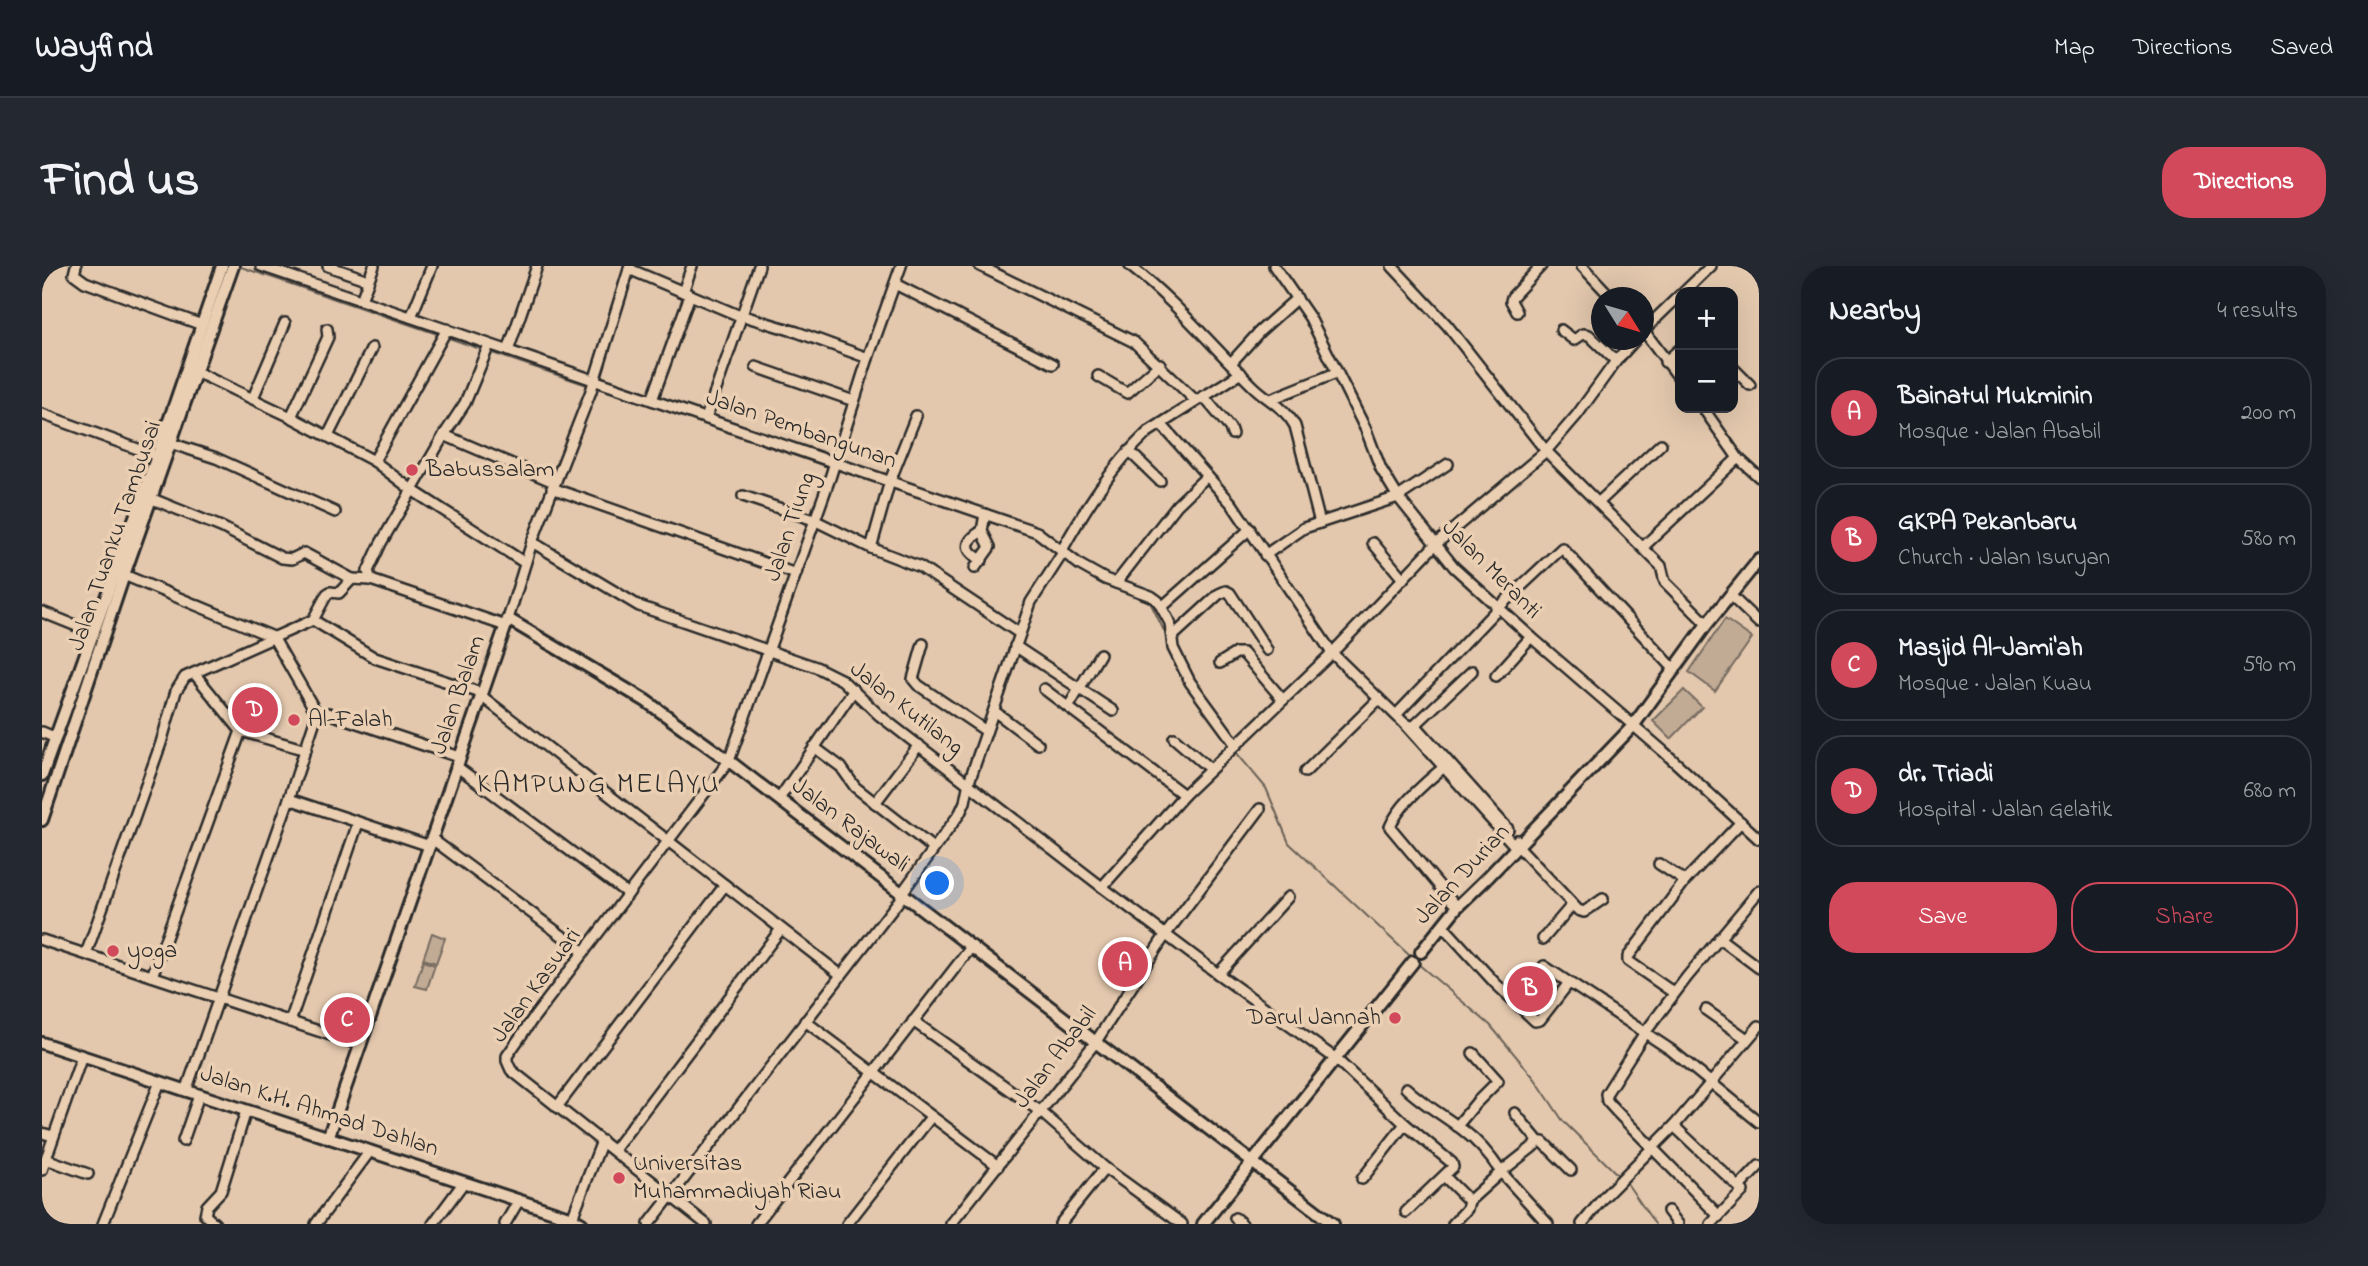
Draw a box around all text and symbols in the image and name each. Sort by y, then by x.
text: Wayfind [35,24,153,72]
text: Map [2054,31,2095,66]
text: Directions [2133,31,2232,66]
text: Saved [2270,31,2333,66]
text: Find us [42,146,199,218]
button: Directions [2162,147,2326,218]
north arrow [1591,287,1654,350]
map controls [1675,287,1738,413]
button: + [1675,287,1738,350]
text: Nearby [1829,290,1921,334]
text: 4 results [2217,295,2298,328]
button: − [1675,350,1738,413]
text: Bainatul Mukminin [1898,378,2093,416]
street label: Jalan Pembangunan [701,381,901,479]
text: A [1847,397,1861,430]
text: 200 m [2241,397,2296,430]
street label: Jalan Tuanku Tambusai [60,416,172,656]
text: Mosque · Jalan Ababil [1898,416,2101,449]
place label: Babussalam [425,453,554,488]
marker: Babussalam [404,462,420,478]
street label: Jalan Tiung [756,467,826,587]
text: GKPA Pekanbaru [1898,504,2077,542]
street label: Jalan Meranti [1433,512,1549,628]
text: B [1846,523,1862,556]
text: 580 m [2241,523,2296,556]
text: Church · Jalan Isuryan [1898,542,2110,575]
text: Masjid Al-Jami'ah [1898,630,2083,668]
street label: Jalan Balam [422,631,496,759]
text: C [1848,649,1860,682]
text: 590 m [2242,649,2296,682]
street label: Jalan Kutilang [841,653,971,765]
text: Mosque · Jalan Kuau [1898,668,2092,701]
pin: D [232,684,278,736]
place label: Al-Falah [308,703,393,738]
marker: Al-Falah [286,712,302,728]
text: dr. Triadi [1898,756,1993,794]
district label: KAMPUNG MELAYU [477,765,721,806]
street label: Jalan Rajawali [783,770,917,882]
text: D [1846,775,1862,808]
text: 680 m [2244,775,2296,808]
text: Hospital · Jalan Gelatik [1898,794,2112,827]
street label: Jalan Durian [1407,817,1519,933]
your location [920,866,954,900]
button: Save [1829,882,2057,953]
button: Share [2071,882,2298,953]
street label: Jalan Kasuari [483,921,591,1051]
place label: yoga [127,934,177,970]
pin: A [1102,938,1148,990]
marker: yoga [105,943,121,959]
pin: B [1507,963,1553,1015]
pin: C [324,994,370,1046]
street label: Jalan Ababil [1006,999,1106,1117]
place label: Darul Jannah [1246,1001,1381,1036]
marker: Darul Jannah [1387,1010,1403,1026]
street label: Jalan K.H. Ahmad Dahlan [195,1057,443,1167]
place label: Universitas Muhammadiyah Riau [633,1147,842,1211]
marker: Universitas Muhammadiyah Riau [611,1170,627,1186]

